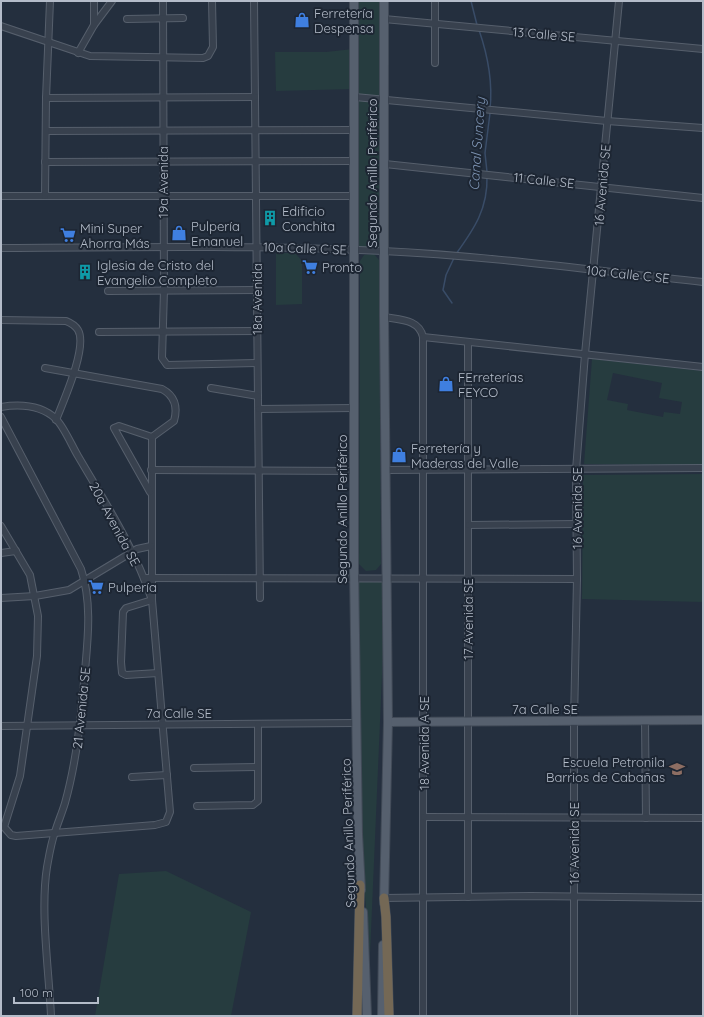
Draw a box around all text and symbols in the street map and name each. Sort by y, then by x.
place label: Ferretería Despensa [314,5,374,36]
shop icon: Ferretería Despensa [293,11,311,29]
street label: 13 Calle SE [512,23,576,45]
water label: Canal Suncery [465,96,489,191]
street label: Segundo Anillo Periférico [364,98,380,248]
street label: 16 Avenida SE [590,144,614,226]
street label: 19a Avenida [155,146,171,218]
street label: 11 Calle SE [513,169,575,191]
place label: Edificio Conchita [282,203,335,234]
building icon: Edificio Conchita [261,209,279,227]
place label: Pulpería Emanuel [191,218,243,249]
place label: Mini Super Ahorra Más [80,220,150,251]
shop icon: Pulpería Emanuel [170,224,188,242]
supermarket icon: Mini Super Ahorra Más [59,226,77,244]
street label: 10a Calle C SE [263,239,347,257]
place label: Iglesia de Cristo del Evangelio Completo [97,257,217,288]
supermarket icon: Pronto [301,258,319,276]
place label: Pronto [322,259,362,275]
street label: 10a Calle C SE [585,262,671,286]
building icon: Iglesia de Cristo del Evangelio Completo [76,263,94,281]
street label: 18a Avenida [249,263,265,335]
place label: FErreterías FEYCO [458,369,523,400]
shop icon: FErreterías FEYCO [437,375,455,393]
street label: Segundo Anillo Periférico [334,434,350,584]
place label: Ferretería y Maderas del Valle [411,440,519,471]
shop icon: Ferretería y Maderas del Valle [390,446,408,464]
street label: 16 Avenida SE [569,467,585,549]
street label: 20a Avenida SE [86,479,144,569]
supermarket icon: Pulpería [87,578,105,596]
street label: 17 Avenida SE [460,578,476,660]
place label: Pulpería [108,579,157,595]
street label: 21 Avenida SE [69,666,93,750]
street label: 18 Avenida A SE [416,696,432,790]
street label: 7a Calle SE [512,701,578,717]
street label: 7a Calle SE [146,705,212,721]
place label: Escuela Petronila Barrios de Cabañas [546,754,665,785]
street label: Segundo Anillo Periférico [337,758,359,908]
school or university icon: Escuela Petronila Barrios de Cabañas [668,760,686,778]
street label: 16 Avenida SE [566,802,582,884]
scale bar [14,979,98,1005]
text: 100 m [20,985,53,1000]

